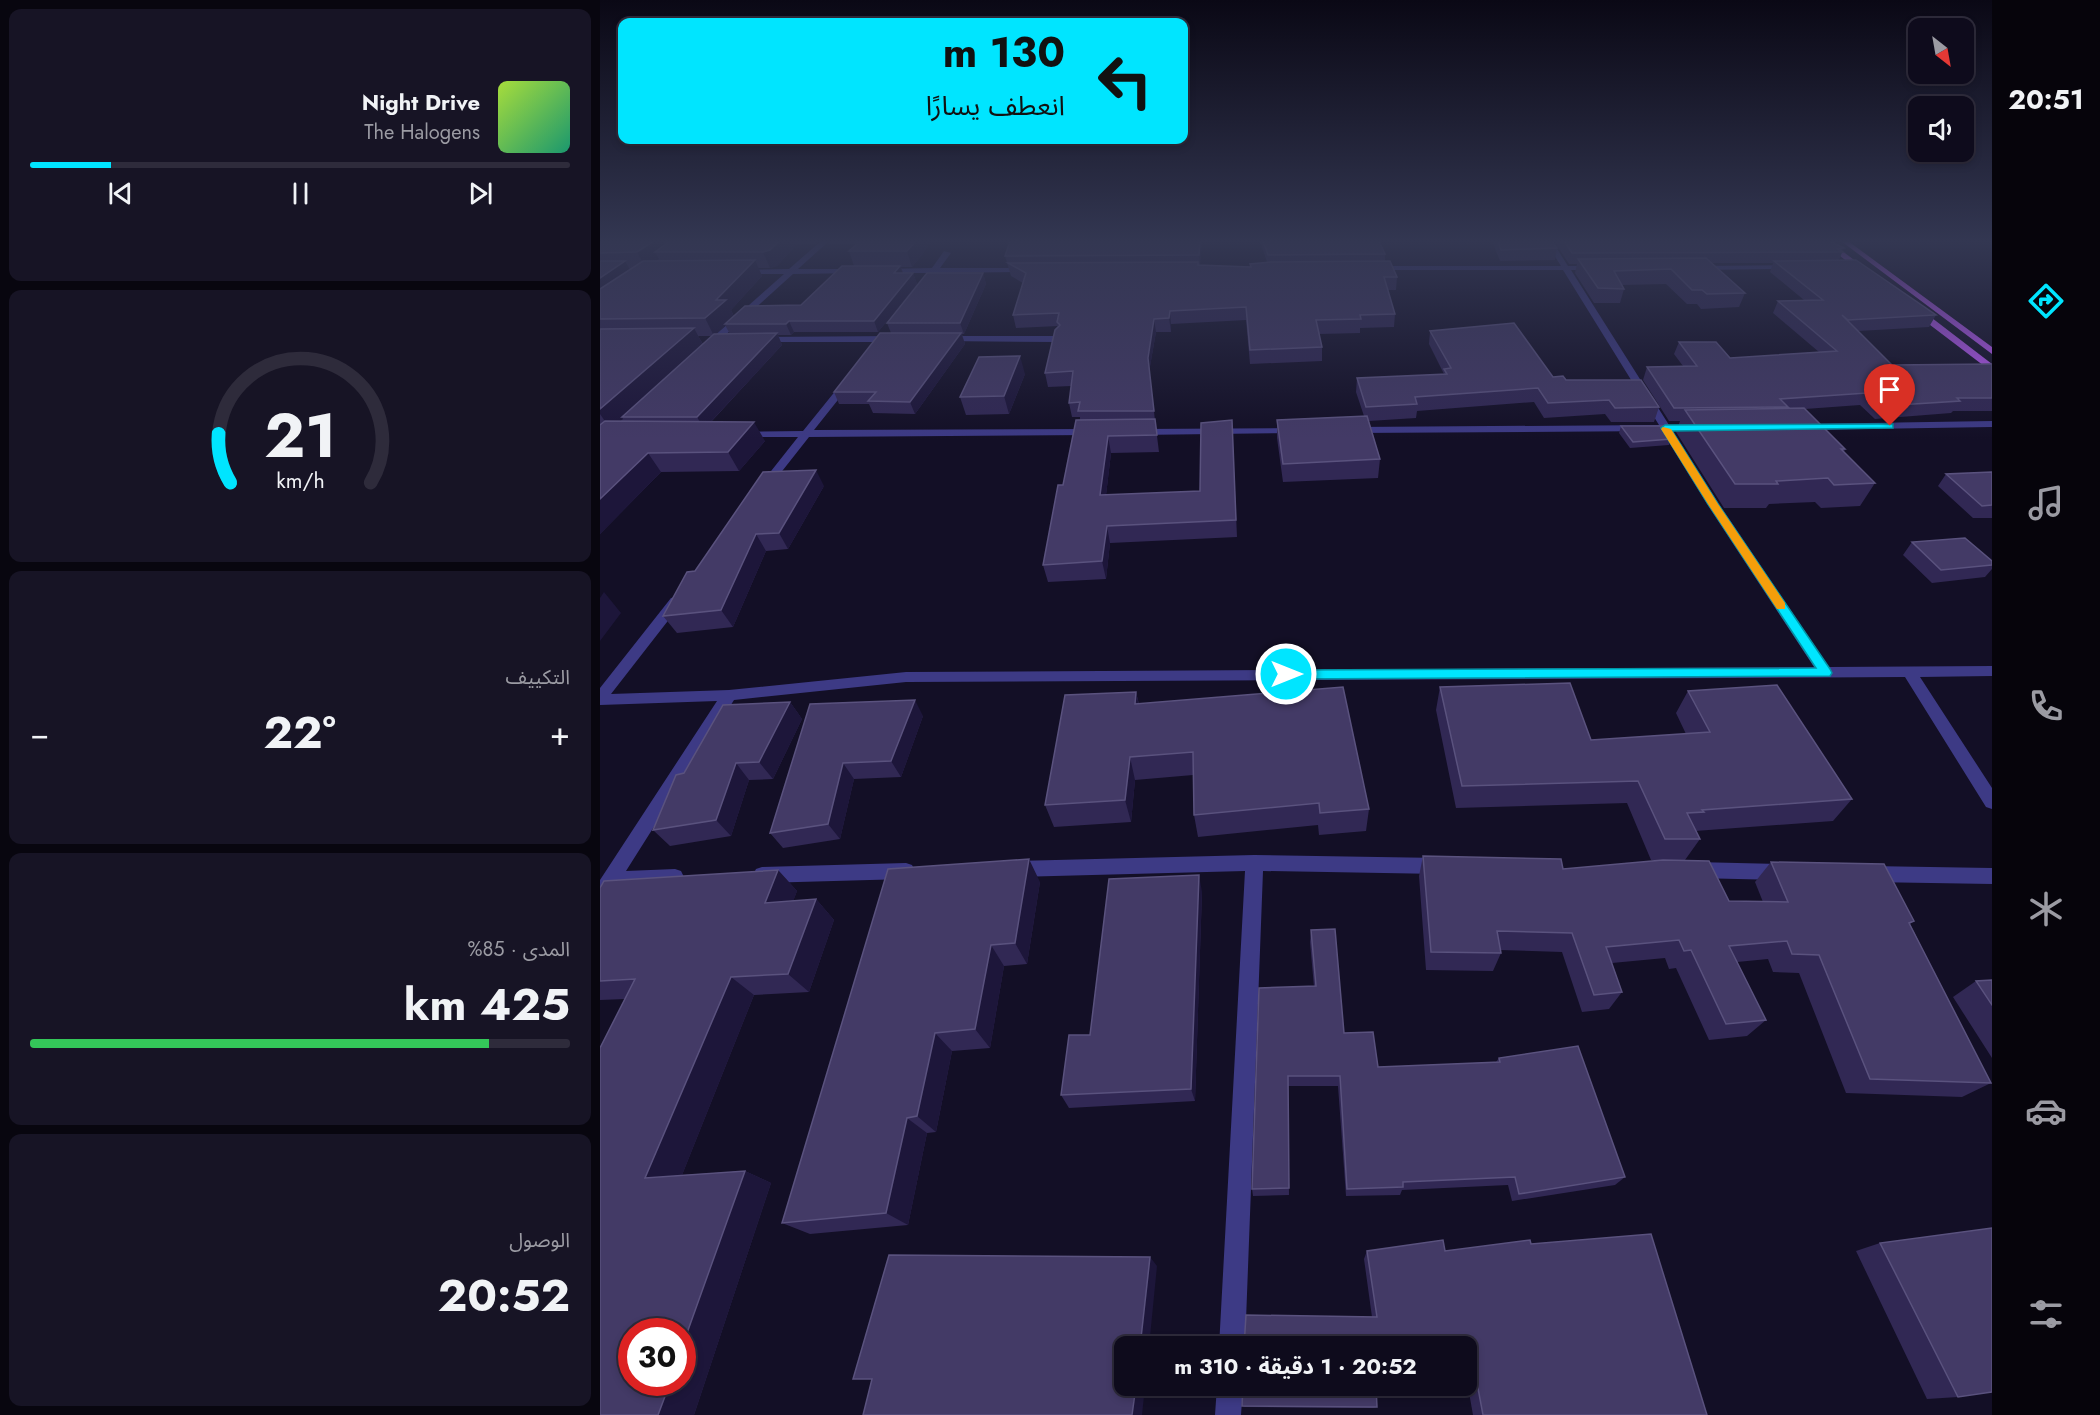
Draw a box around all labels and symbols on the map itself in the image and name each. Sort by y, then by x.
north arrow [1908,18,1974,84]
pin [1864,364,1915,426]
position arrow [1254,642,1318,706]
speed limit sign: 30 [618,1318,696,1396]

